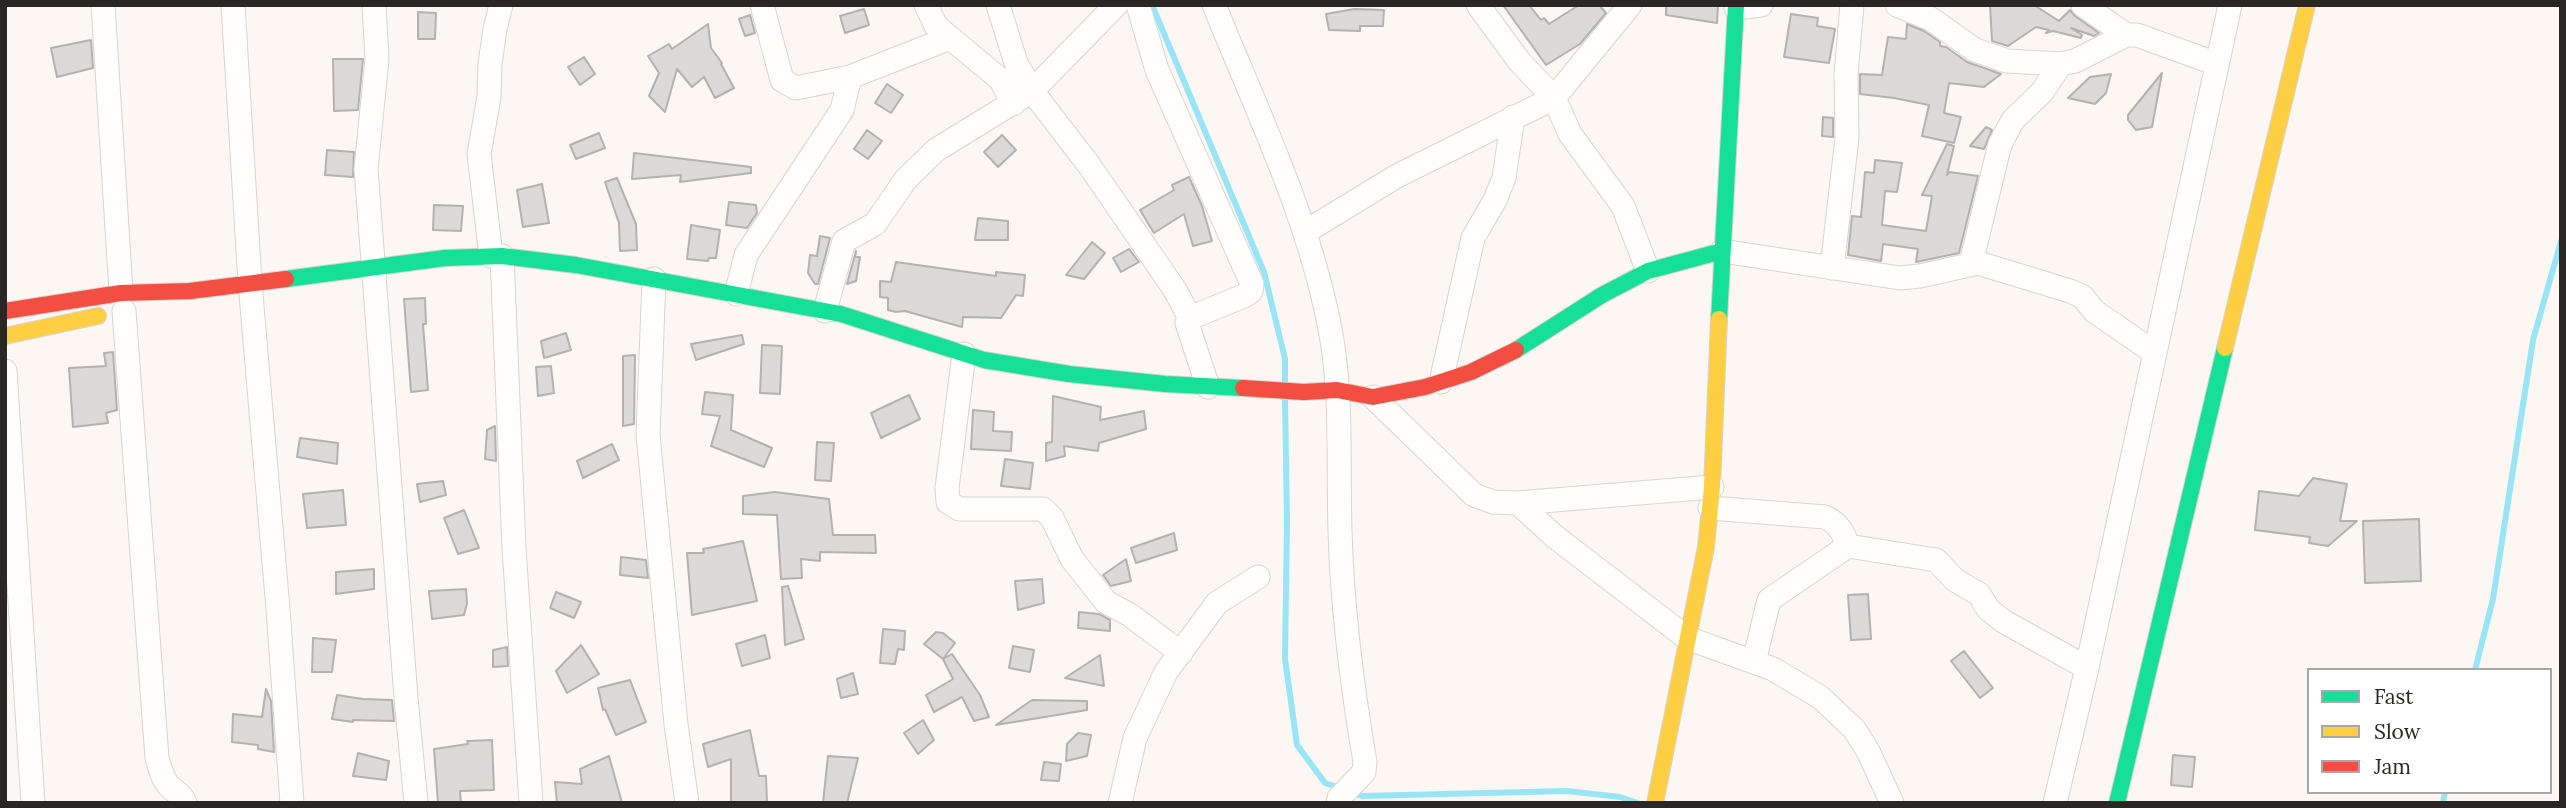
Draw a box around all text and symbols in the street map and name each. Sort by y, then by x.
legend [2307,668,2552,794]
text: Fast [2374,683,2413,710]
text: Slow [2374,718,2421,745]
text: Jam [2374,753,2411,780]

